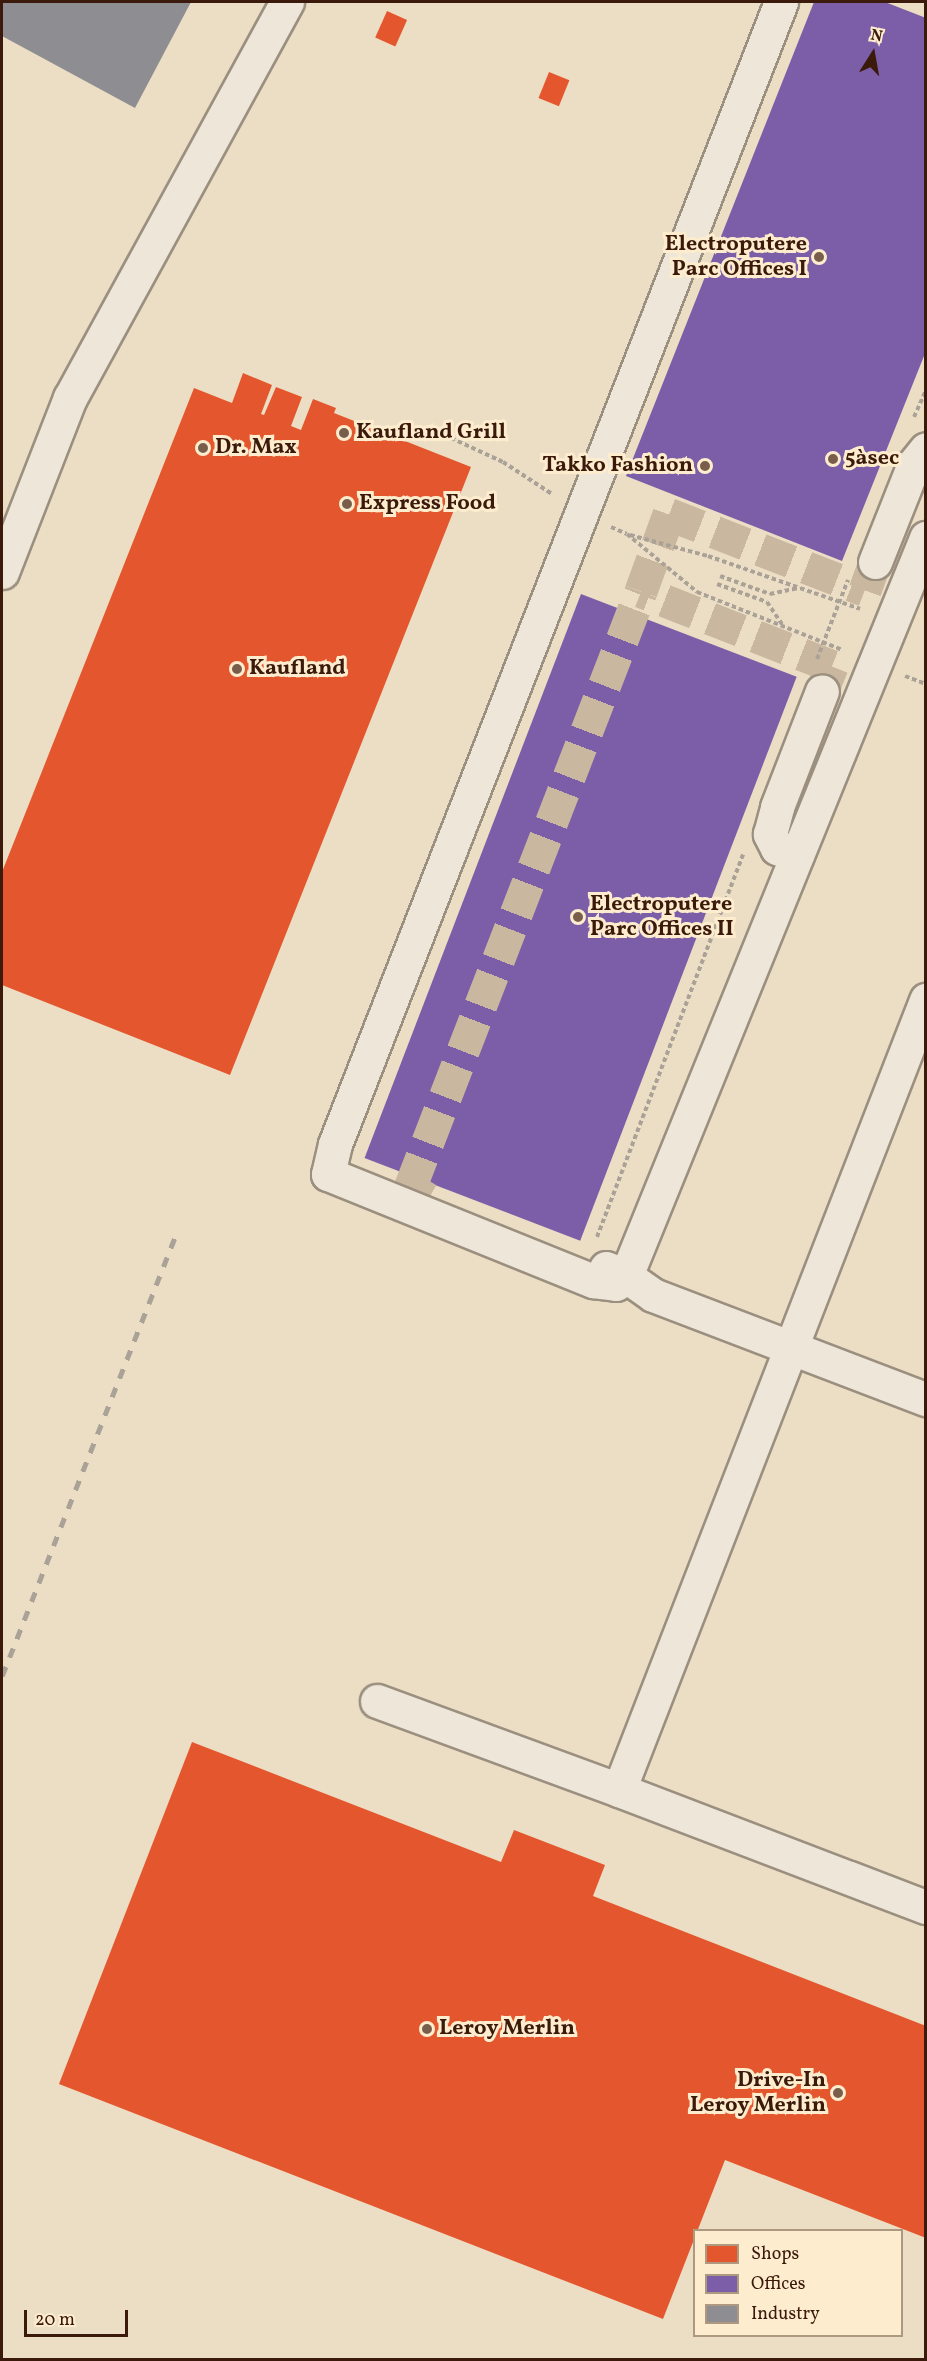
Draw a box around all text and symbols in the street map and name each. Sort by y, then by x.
north arrow [843,24,903,84]
text: N [869,24,884,48]
place label: Electroputere Parc Offices I [665,231,807,282]
marker: Electroputere Parc Offices I [812,250,826,264]
place label: Kaufland Grill [356,420,506,446]
marker: Kaufland Grill [337,426,351,440]
place label: Dr. Max [215,435,297,461]
marker: Dr. Max [196,441,210,455]
place label: 5àsec [845,446,899,472]
marker: 5àsec [826,452,840,466]
place label: Takko Fashion [542,453,693,479]
marker: Takko Fashion [698,459,712,473]
place label: Express Food [359,491,496,517]
marker: Express Food [340,497,354,511]
place label: Kaufland [249,656,346,682]
marker: Kaufland [230,662,244,676]
place label: Electroputere Parc Offices II [590,891,734,942]
marker: Electroputere Parc Offices II [571,910,585,924]
place label: Leroy Merlin [439,2016,575,2042]
marker: Leroy Merlin [420,2022,434,2036]
place label: Drive-In Leroy Merlin [690,2067,826,2118]
marker: Drive-In Leroy Merlin [831,2086,845,2100]
legend [693,2229,903,2337]
text: Shops [751,2242,799,2267]
text: Offices [751,2272,806,2297]
scale bar [27,2298,130,2336]
text: Industry [751,2302,820,2327]
text: 20 m [35,2308,75,2333]

